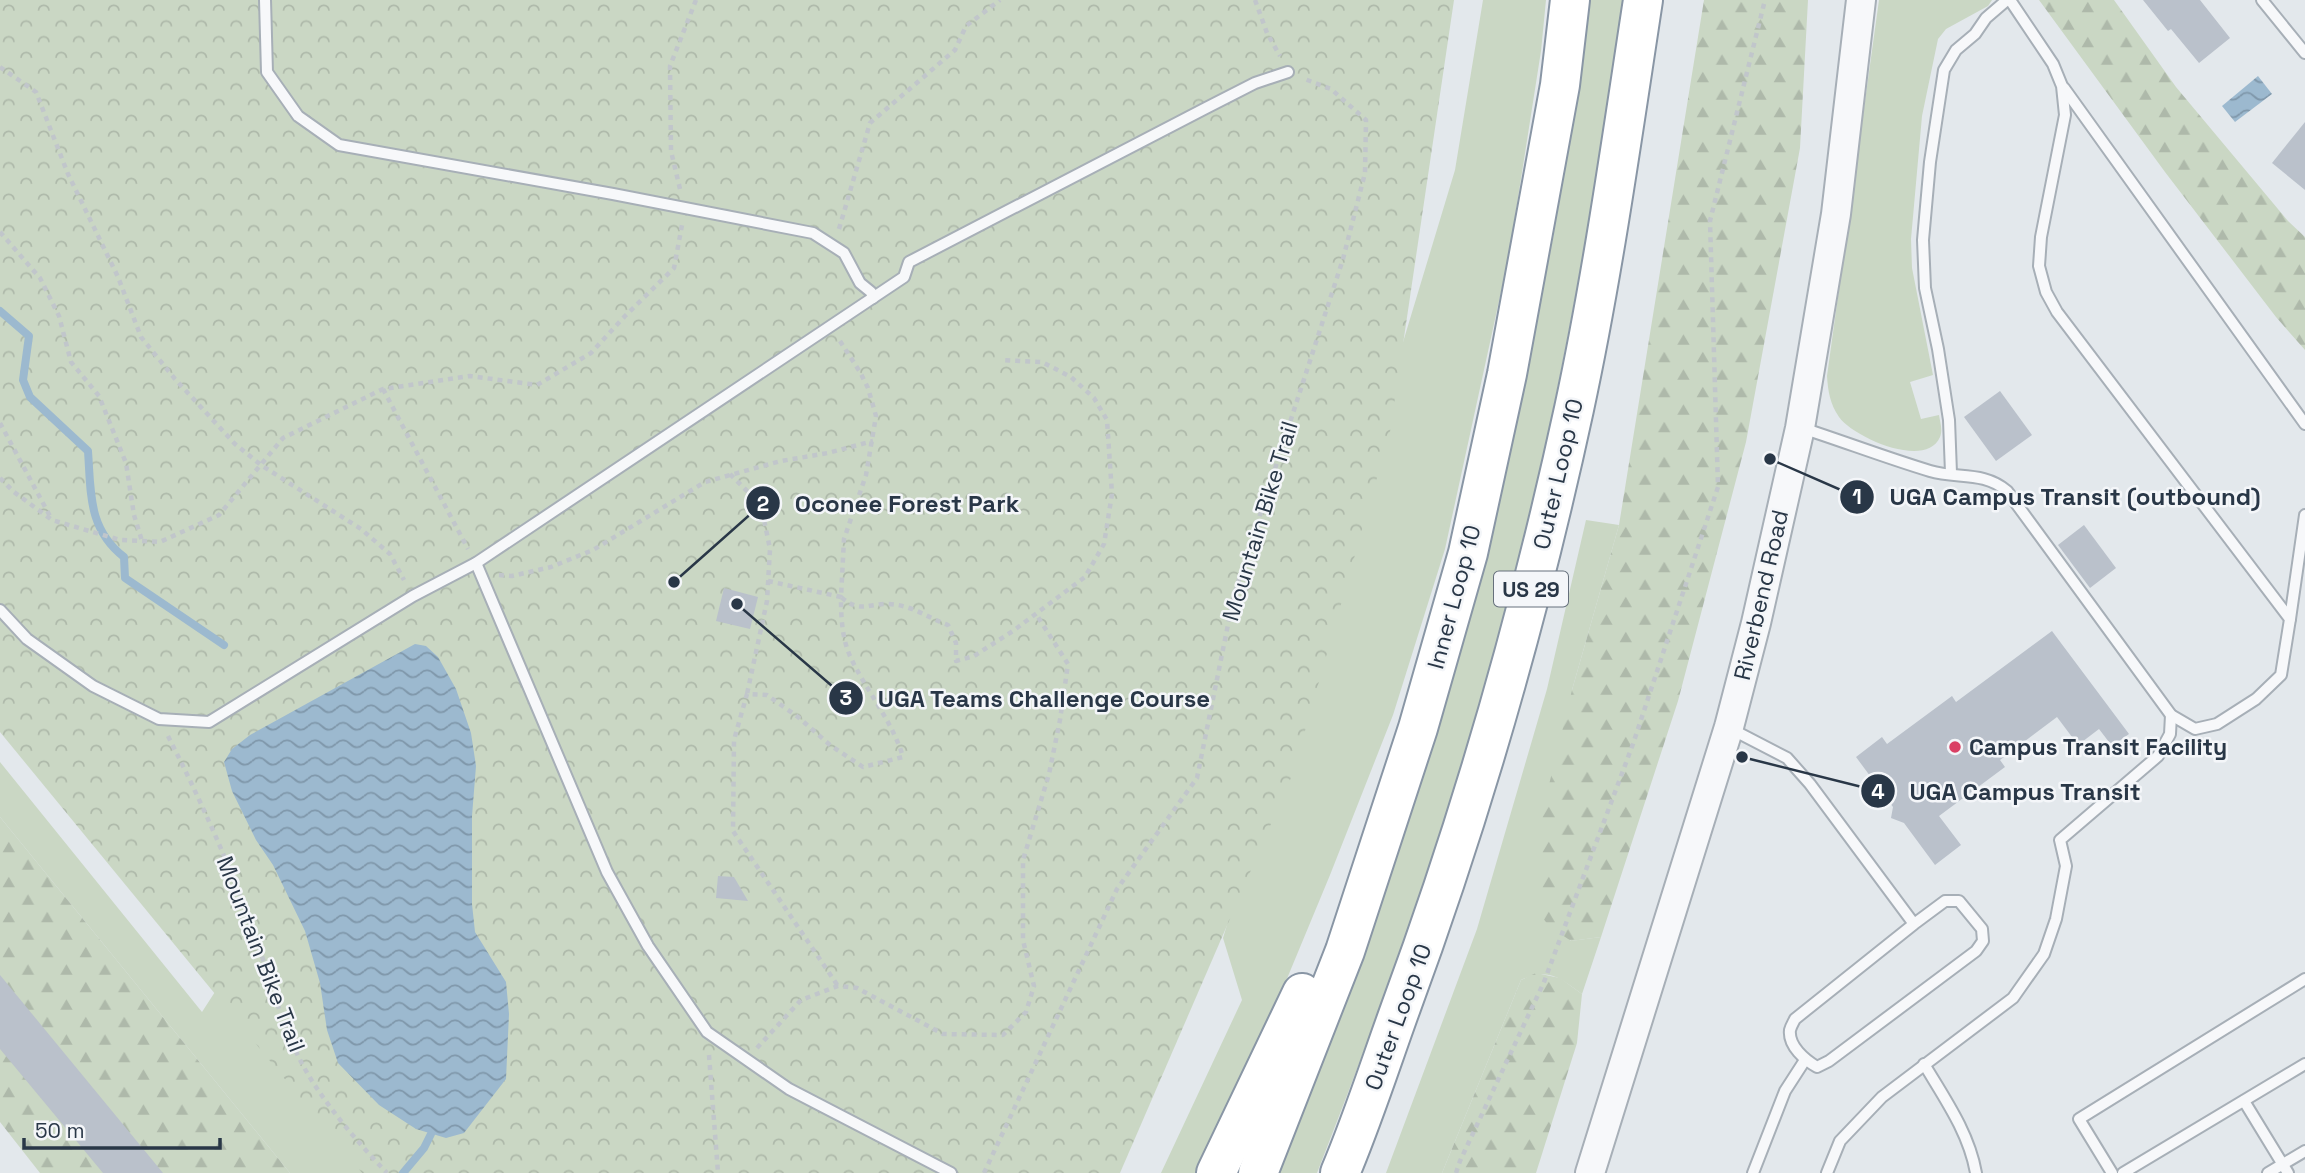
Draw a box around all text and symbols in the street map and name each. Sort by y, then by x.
street label: Outer Loop 10 [1526,396,1590,552]
street label: Mountain Bike Trail [1215,417,1305,625]
callout: UGA Campus Transit (outbound) [1840,474,2275,519]
callout: Oconee Forest Park [746,481,1033,526]
text: UGA Campus Transit (outbound) [1890,481,2261,512]
text: 1 [1852,483,1862,510]
text: Oconee Forest Park [795,488,1020,519]
text: 2 [757,490,769,517]
street label: Riverbend Road [1727,507,1795,683]
street label: Inner Loop 10 [1420,522,1488,672]
road number: US 29 [1494,572,1568,606]
callout: UGA Teams Challenge Course [828,676,1225,721]
text: UGA Teams Challenge Course [878,683,1210,714]
text: 3 [840,684,852,711]
place label: Campus Transit Facility [1969,732,2227,762]
marker: Campus Transit Facility [1947,739,1963,755]
callout: UGA Campus Transit [1860,769,2155,814]
text: UGA Campus Transit [1909,776,2141,807]
text: 4 [1871,778,1885,805]
street label: Mountain Bike Trail [210,852,312,1056]
street label: Outer Loop 10 [1358,940,1438,1094]
scale bar [24,1106,220,1150]
text: 50 m [35,1117,85,1144]

